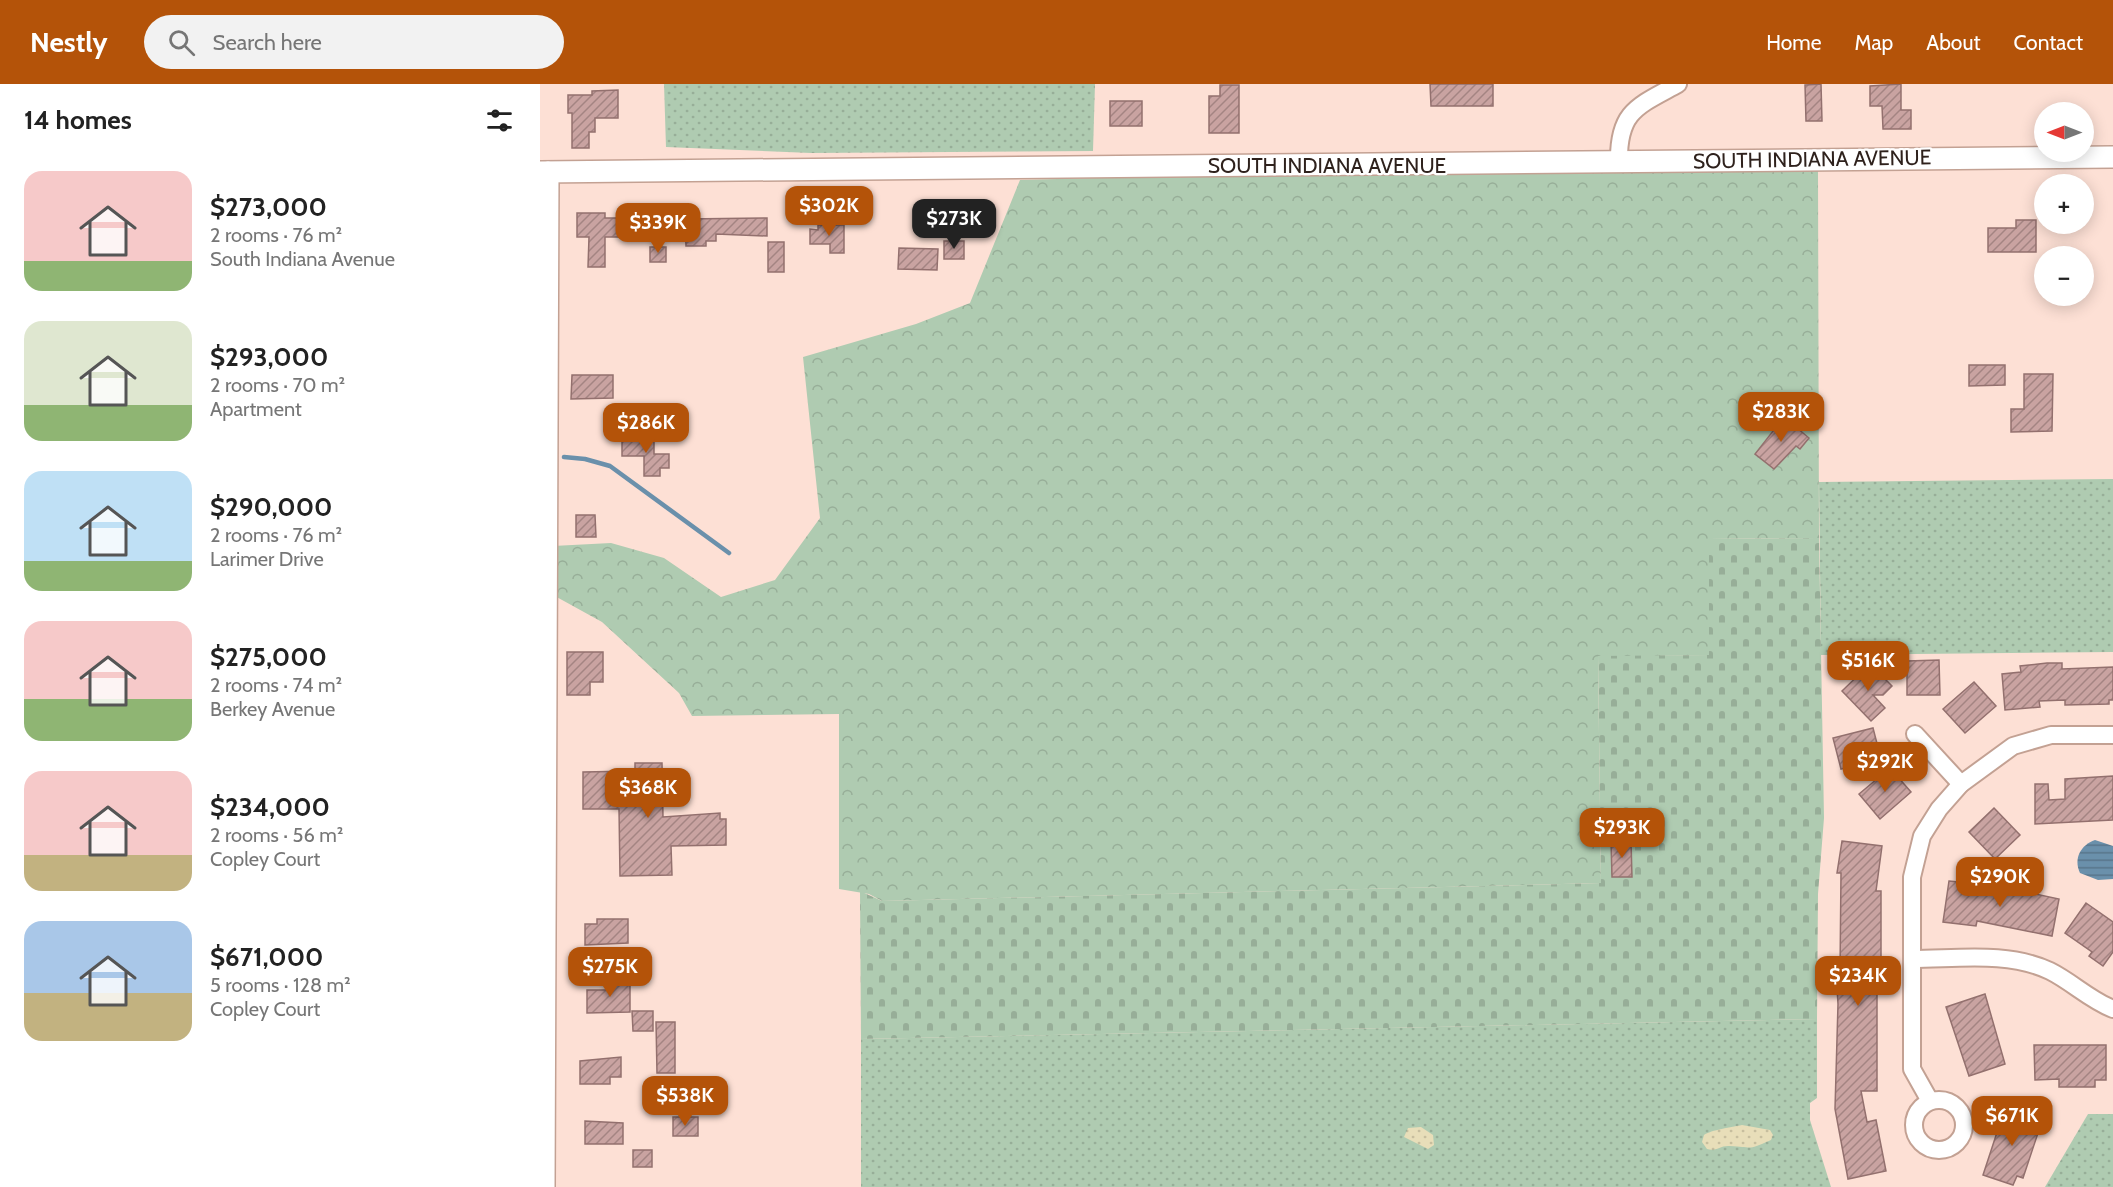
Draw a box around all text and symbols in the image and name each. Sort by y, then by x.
search box [144,15,564,69]
text: Nestly [30,25,108,59]
icon: search [165,26,198,59]
text: Search here [213,29,322,56]
text: Home [1766,30,1822,55]
text: Map [1855,30,1893,55]
text: About [1926,30,1980,55]
text: Contact [2013,30,2083,55]
north arrow [2034,102,2094,162]
map controls [2034,102,2094,306]
text: 14 homes [24,104,132,136]
icon: filters [483,104,516,137]
street label: SOUTH INDIANA AVENUE [1693,144,1931,174]
street label: SOUTH INDIANA AVENUE [1208,153,1446,178]
button: + [2034,174,2094,234]
pin: $302K [787,186,871,237]
text: $273,000 [210,191,327,223]
text: $302K [799,193,859,217]
icon: home [72,195,144,267]
pin: $273K [912,199,996,250]
pin: $339K [616,203,700,254]
text: $273K [926,206,982,230]
text: $339K [630,210,686,234]
text: 2 rooms · 76 m² [210,223,342,247]
button: − [2034,246,2094,306]
text: South Indiana Avenue [210,247,395,271]
text: $293,000 [210,341,328,373]
icon: home [72,345,144,417]
text: 2 rooms · 70 m² [210,373,345,397]
pin: $283K [1739,392,1823,443]
text: Apartment [210,397,302,421]
text: $283K [1752,399,1810,423]
pin: $286K [604,403,688,454]
text: $286K [617,410,675,434]
text: $290,000 [210,491,332,523]
icon: home [72,495,144,567]
text: 2 rooms · 76 m² [210,523,342,547]
text: Larimer Drive [210,547,324,571]
text: $275,000 [210,641,327,673]
pin: $516K [1826,641,1910,692]
icon: home [72,645,144,717]
text: $516K [1841,648,1895,672]
text: 2 rooms · 74 m² [210,673,342,697]
text: Berkey Avenue [210,697,335,721]
pin: $292K [1843,742,1927,793]
text: $292K [1857,749,1913,773]
pin: $368K [606,768,690,819]
text: $368K [619,775,677,799]
text: $234,000 [210,791,330,823]
icon: home [72,795,144,867]
pin: $293K [1580,808,1664,859]
text: $293K [1594,815,1650,839]
text: 2 rooms · 56 m² [210,823,343,847]
text: Copley Court [210,847,320,871]
pin: $290K [1958,857,2042,908]
text: $290K [1970,864,2030,888]
text: $671,000 [210,941,323,973]
icon: home [72,945,144,1017]
pin: $275K [568,947,652,998]
text: $275K [582,954,638,978]
pin: $234K [1816,956,1900,1007]
text: $234K [1829,963,1887,987]
text: 5 rooms · 128 m² [210,973,351,997]
text: Copley Court [210,997,320,1021]
pin: $538K [643,1076,727,1127]
text: $538K [656,1083,714,1107]
pin: $671K [1970,1096,2054,1147]
text: $671K [1986,1103,2038,1127]

